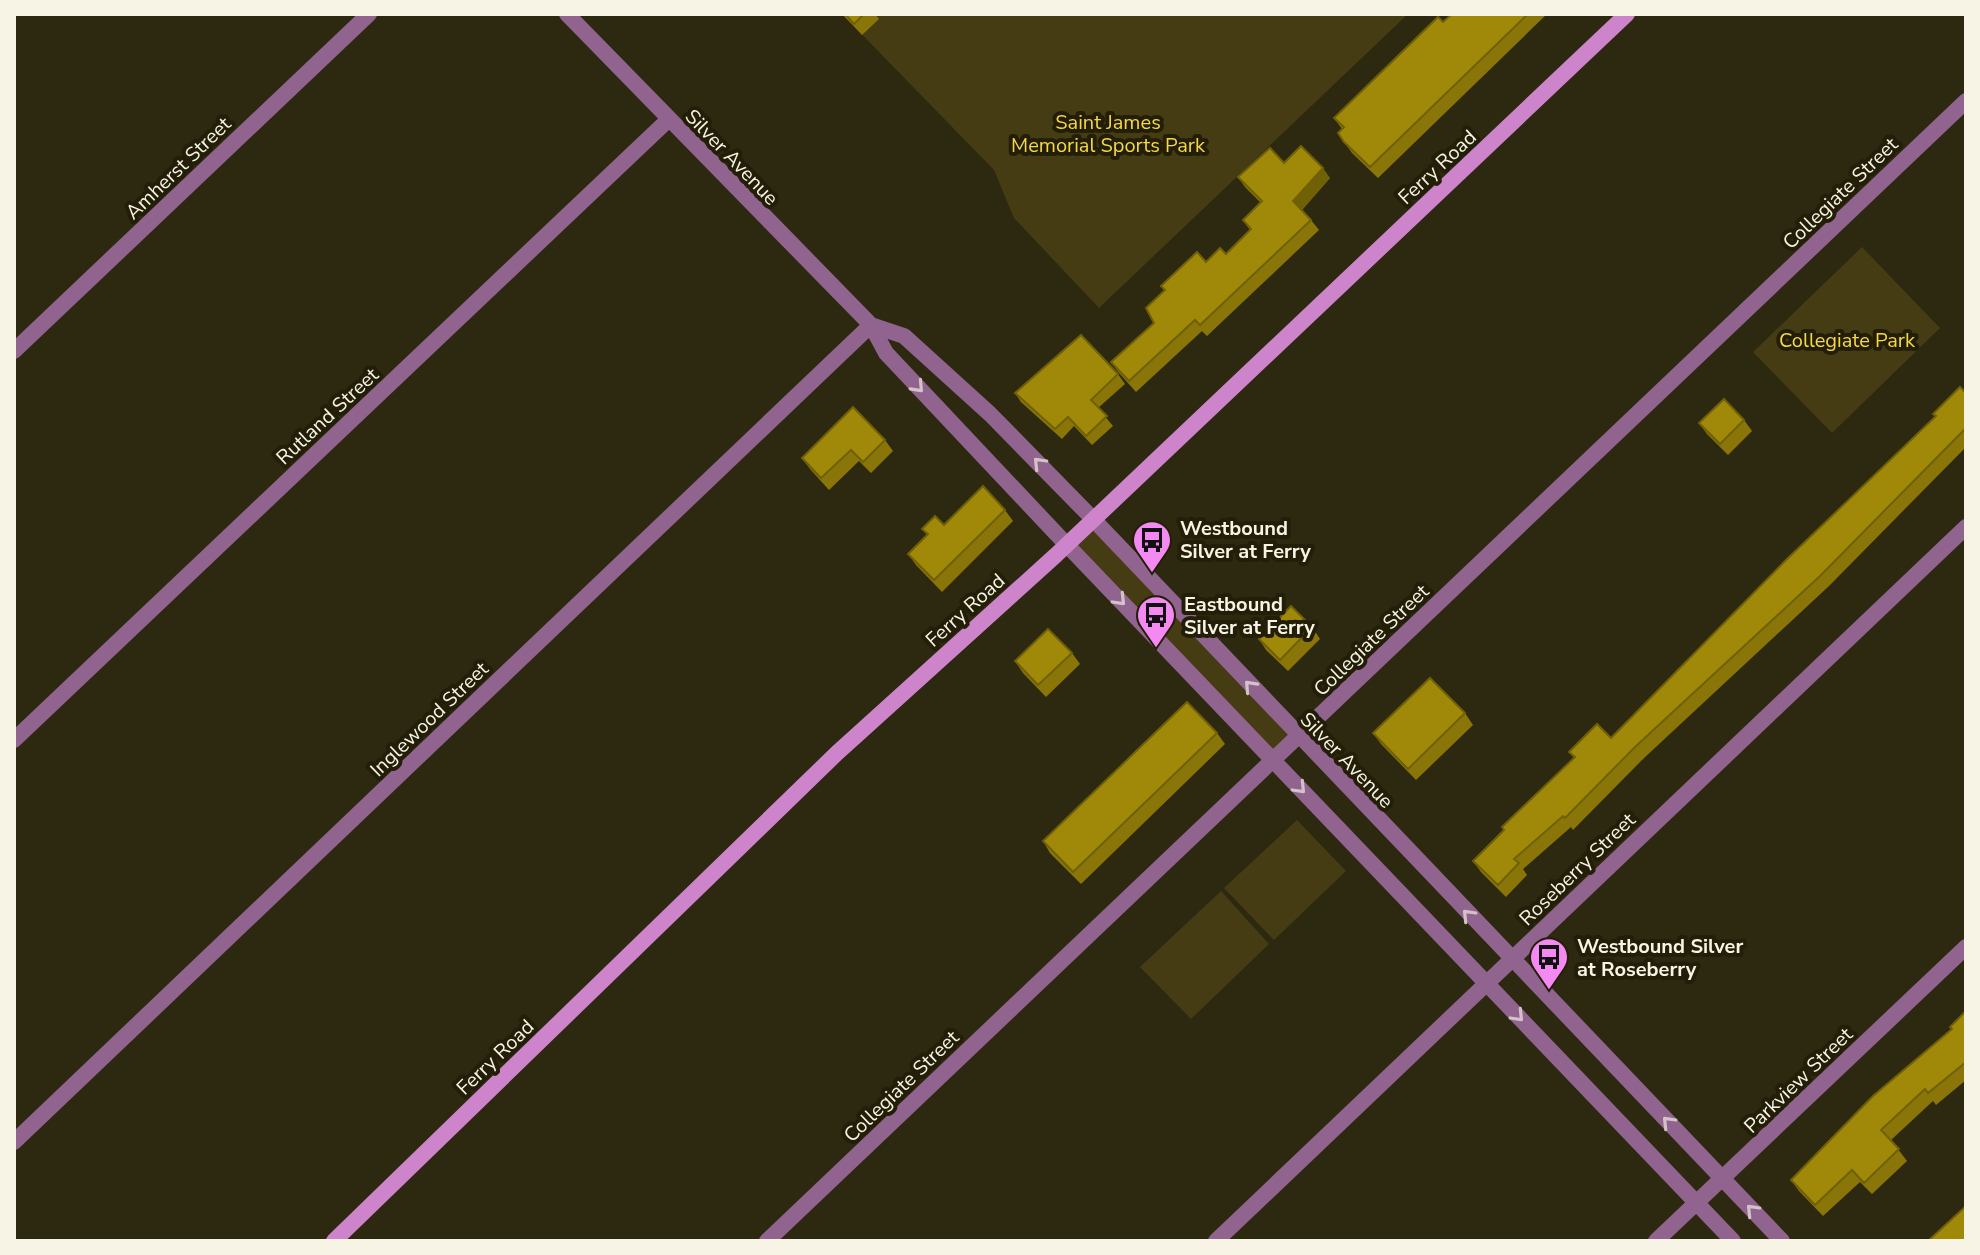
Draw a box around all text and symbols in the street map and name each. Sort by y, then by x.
street label: Silver Avenue [679,103,784,211]
park label: Saint James Memorial Sports Park [1011,109,1206,159]
street label: Amherst Street [120,110,238,226]
street label: Ferry Road [1392,124,1482,211]
street label: Collegiate Street [1777,131,1905,255]
park label: Collegiate Park [1779,327,1916,354]
street label: Rutland Street [270,361,385,471]
one-way arrow [908,377,922,392]
one-way arrow [1034,458,1048,473]
place label: Westbound Silver at Ferry [1180,515,1311,565]
bus stop icon: Westbound Silver at Ferry [1131,519,1173,574]
street label: Ferry Road [920,568,1011,653]
street label: Collegiate Street [1308,578,1436,702]
one-way arrow [1110,591,1125,605]
place label: Eastbound Silver at Ferry [1184,591,1315,641]
bus stop icon: Eastbound Silver at Ferry [1135,594,1177,649]
street label: Inglewood Street [364,655,495,783]
one-way arrow [1244,681,1259,695]
street label: Silver Avenue [1294,706,1399,814]
one-way arrow [1290,779,1305,793]
street label: Roseberry Street [1513,806,1642,932]
one-way arrow [1463,910,1477,924]
place label: Westbound Silver at Roseberry [1577,933,1743,983]
bus stop icon: Westbound Silver at Roseberry [1528,936,1570,991]
one-way arrow [1509,1007,1523,1022]
street label: Ferry Road [451,1014,540,1101]
street label: Parkview Street [1738,1021,1859,1139]
street label: Collegiate Street [838,1024,966,1148]
one-way arrow [1662,1117,1677,1131]
one-way arrow [1746,1205,1761,1219]

